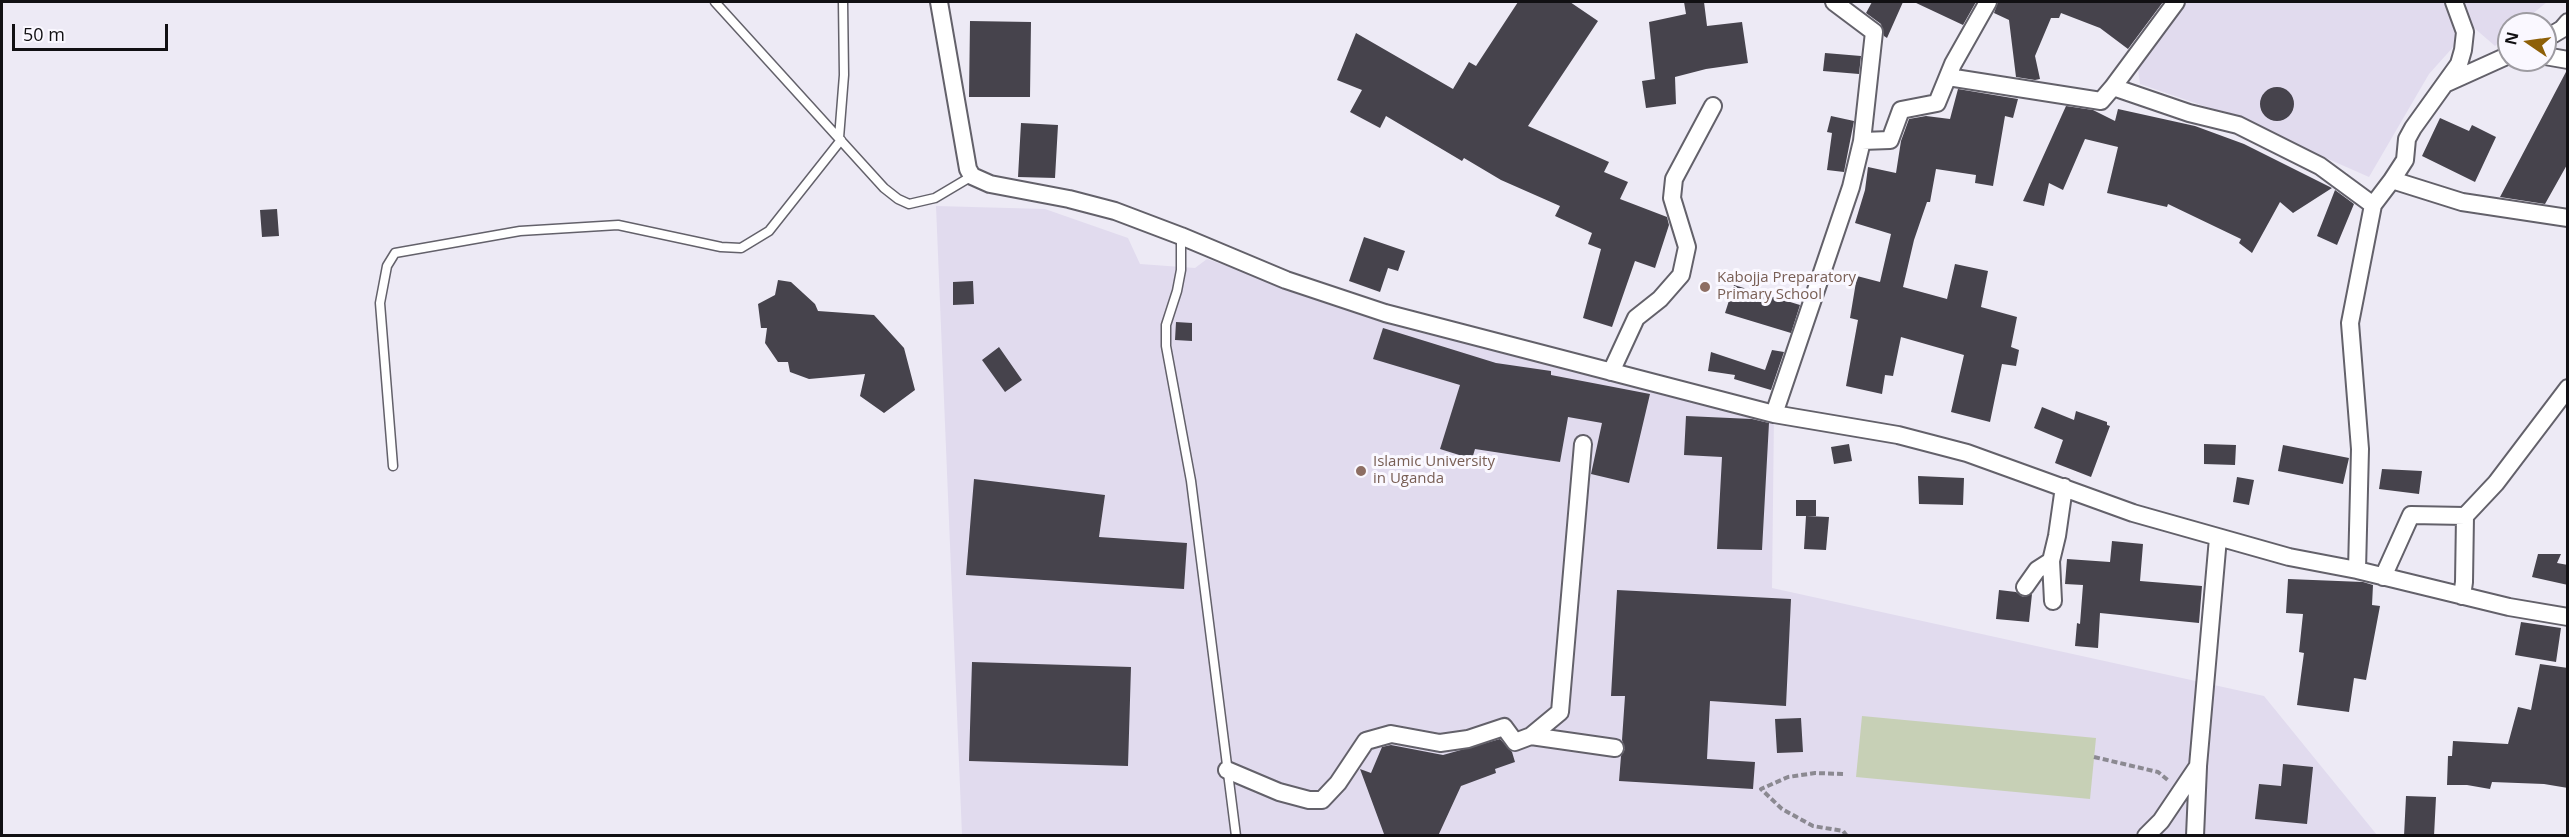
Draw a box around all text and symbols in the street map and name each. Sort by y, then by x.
scale bar [15,12,171,50]
north arrow [2497,12,2557,72]
text: 50 m [23,22,65,46]
text: N [2499,30,2524,47]
place label: Kabojja Preparatory Primary School [1717,269,1856,304]
marker: Kabojja Preparatory Primary School [1698,280,1712,294]
place label: Islamic University in Uganda [1373,453,1495,488]
marker: Islamic University in Uganda [1354,464,1368,478]

